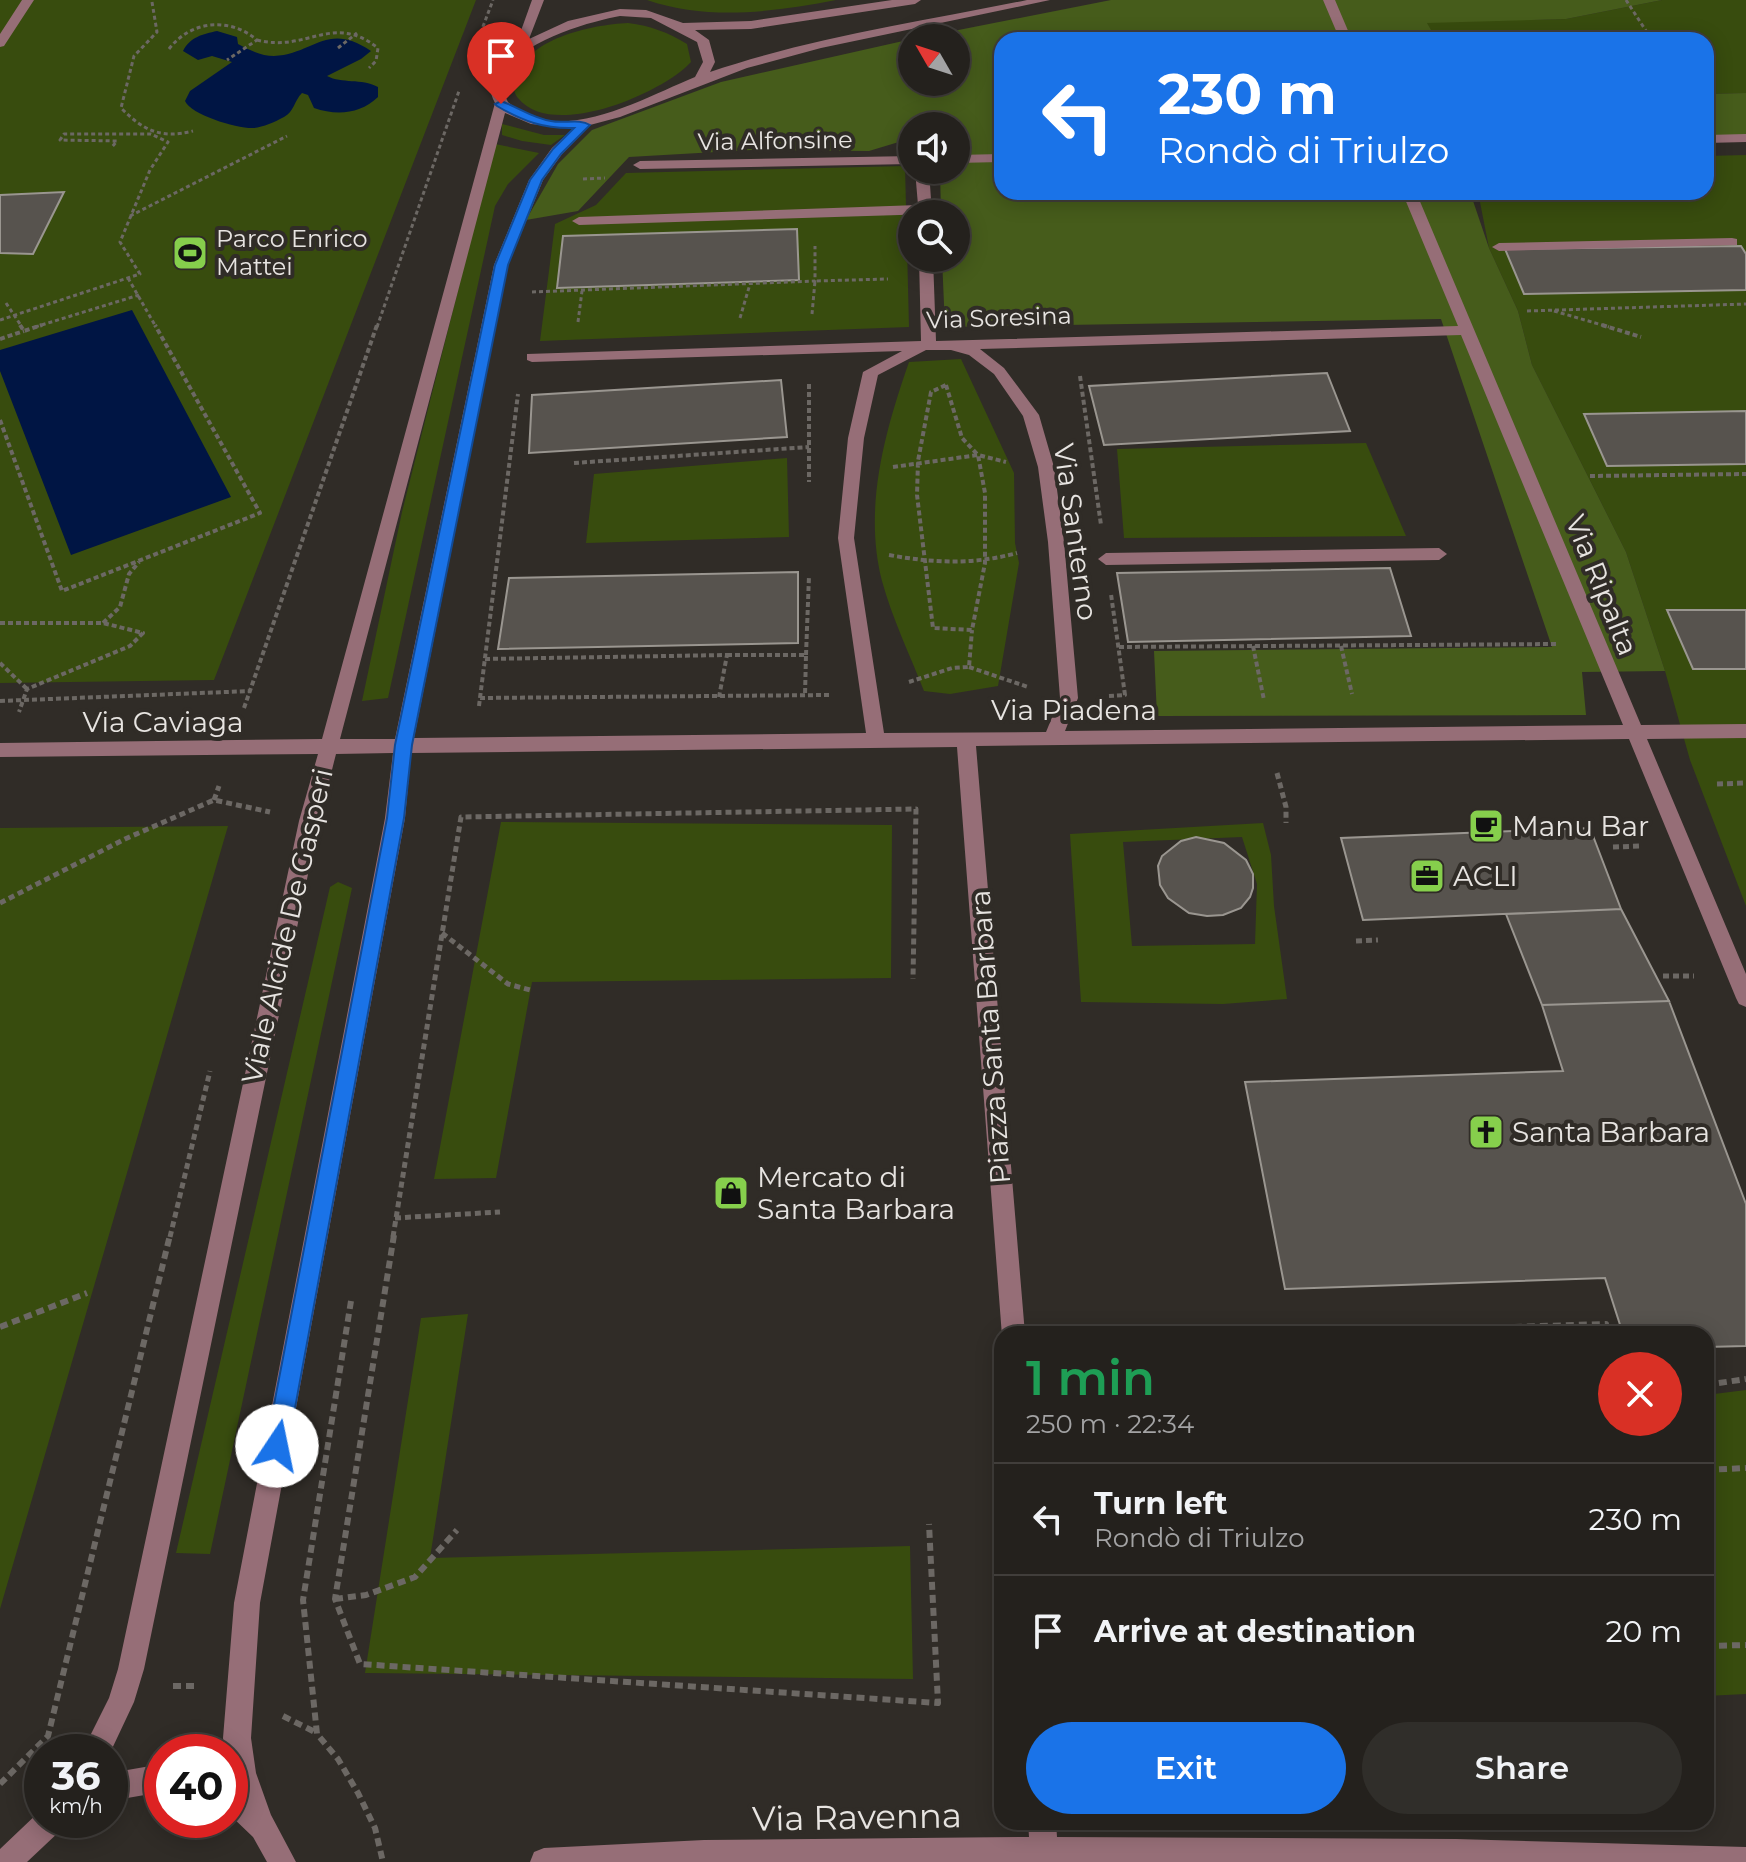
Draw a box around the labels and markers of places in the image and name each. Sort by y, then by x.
pin [467,22,535,104]
place label: Parco Enrico Mattei [216,224,368,281]
sports icon: Parco Enrico Mattei [171,234,209,272]
cafe icon: Manu Bar [1467,807,1505,845]
place label: Manu Bar [1512,809,1649,843]
office icon: ACLI [1408,857,1446,895]
place label: ACLI [1453,859,1518,893]
church icon: Santa Barbara [1467,1113,1505,1151]
place label: Santa Barbara [1512,1115,1710,1149]
place label: Mercato di Santa Barbara [757,1160,955,1226]
shop icon: Mercato di Santa Barbara [712,1174,750,1212]

